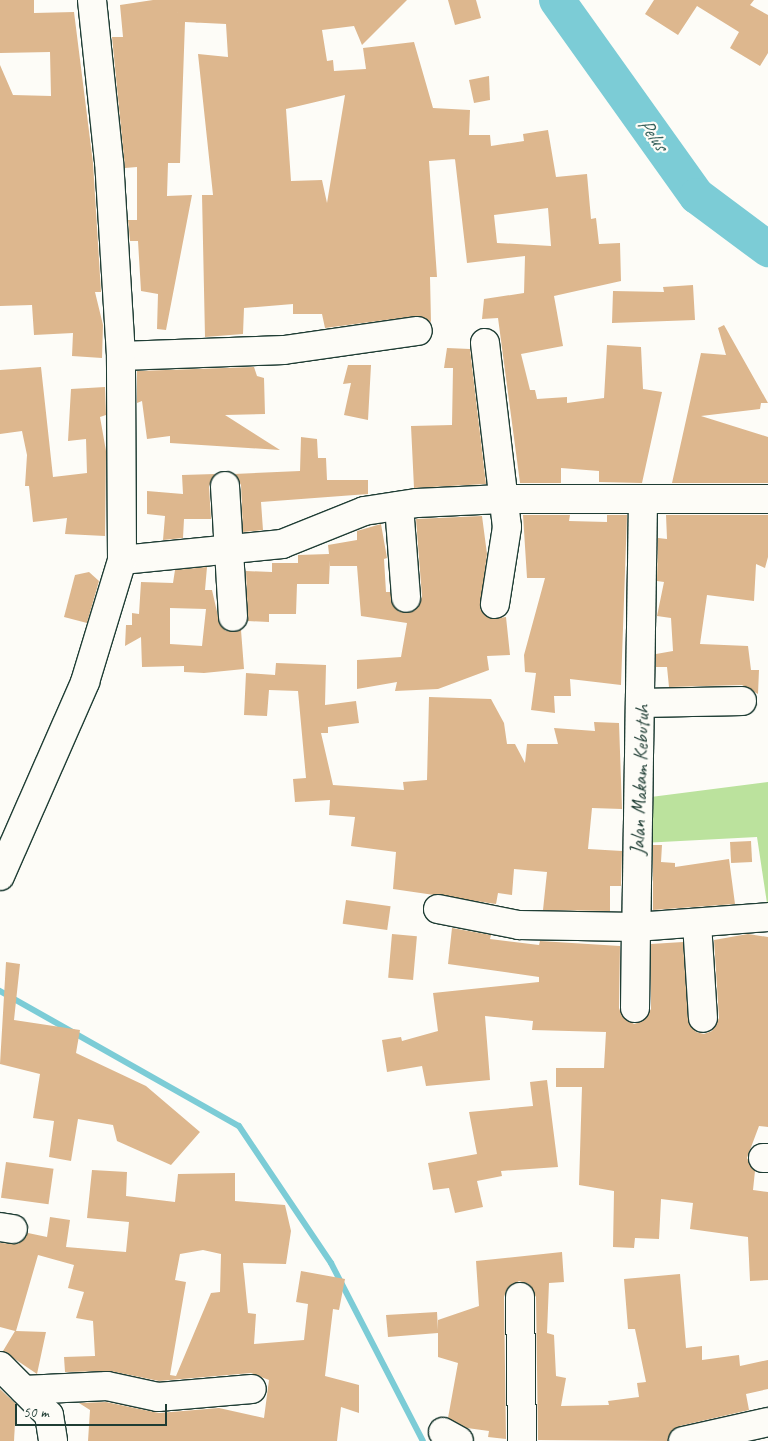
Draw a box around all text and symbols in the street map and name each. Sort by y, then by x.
water label: Pelus [633,113,673,155]
street label: Jalan Makam Kebutuh [625,704,655,856]
scale bar [18,1394,170,1426]
text: 50 m [23,1403,49,1422]

